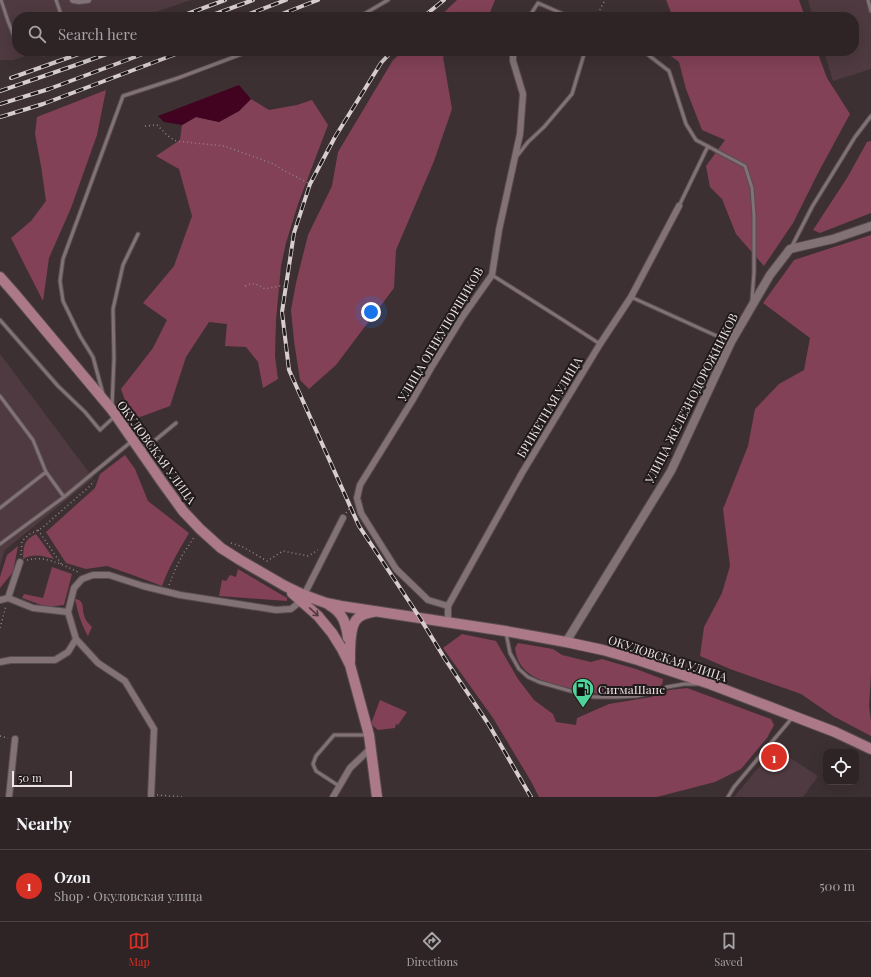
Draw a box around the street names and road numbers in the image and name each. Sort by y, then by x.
street label: УЛИЦА ОГНЕУПОРЩИКОВ [393,264,486,405]
street label: УЛИЦА ЖЕЛЕЗНОДОРОЖНИКОВ [640,310,741,487]
street label: БРИКЕТНАЯ УЛИЦА [513,353,586,460]
street label: ОКУЛОВСКАЯ УЛИЦА [114,397,200,507]
street label: ОКУЛОВСКАЯ УЛИЦА [606,631,730,685]

